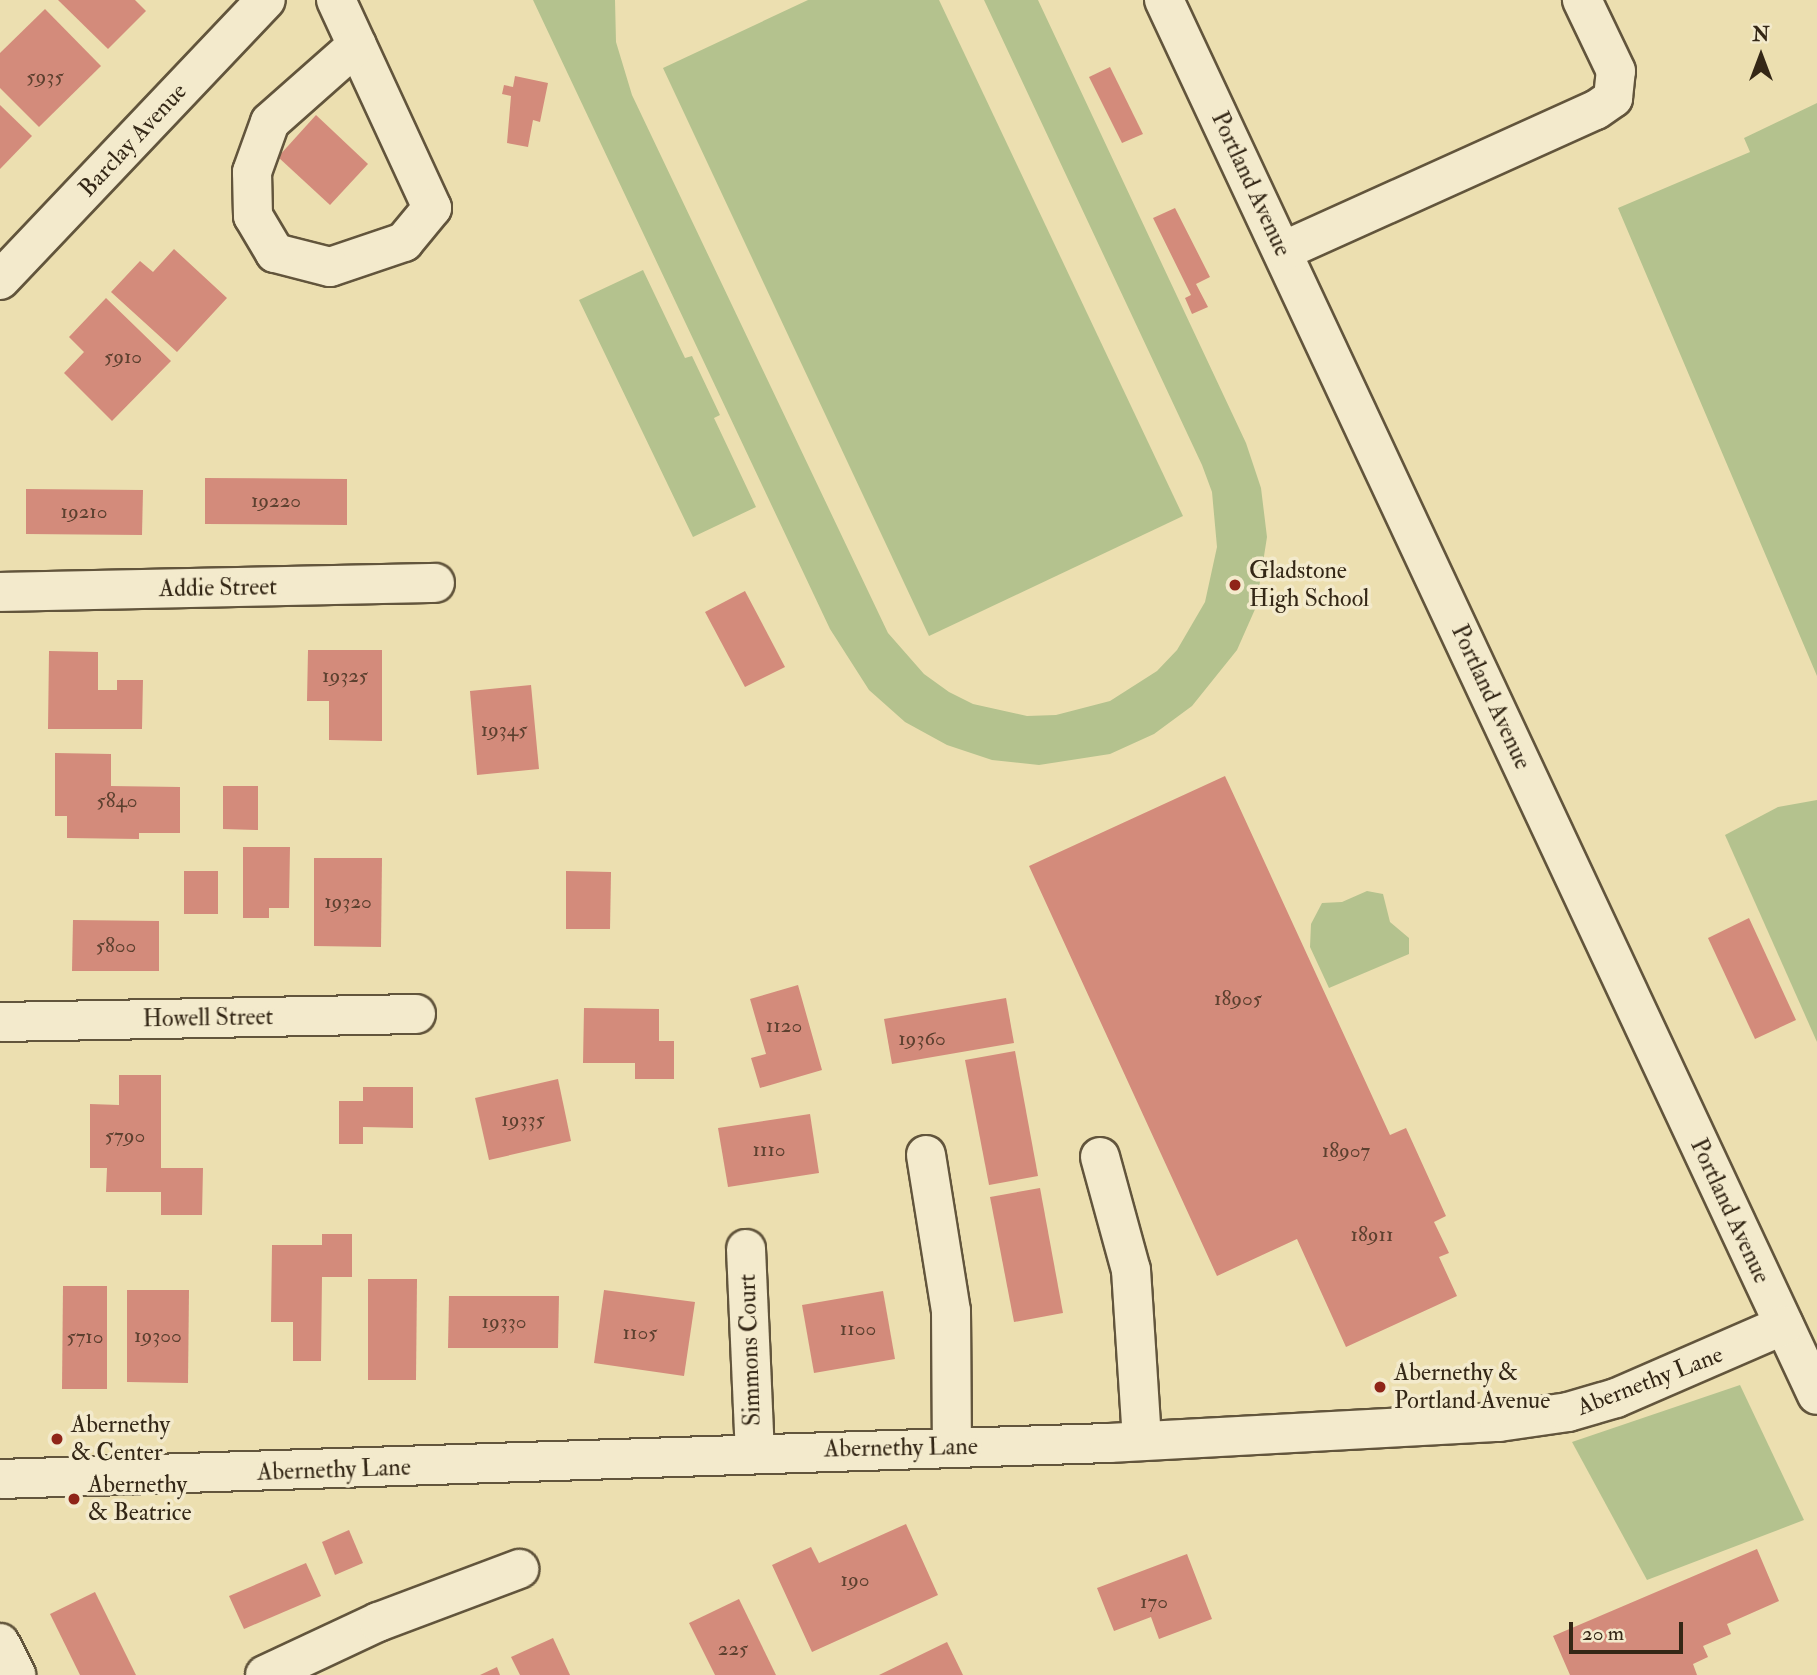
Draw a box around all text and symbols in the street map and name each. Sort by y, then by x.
north arrow [1726,21,1796,91]
text: N [1752,23,1770,47]
house number: 5935 [26,64,64,90]
street label: Barclay Avenue [73,77,193,203]
street label: Portland Avenue [1205,107,1297,261]
house number: 5910 [104,344,142,370]
house number: 19220 [251,488,301,514]
house number: 19210 [61,499,107,525]
place label: Gladstone High School [1249,557,1369,613]
street label: Addie Street [159,573,277,603]
marker: Gladstone High School [1227,577,1243,593]
street label: Portland Avenue [1445,620,1537,774]
house number: 19325 [322,663,368,689]
house number: 19345 [481,717,527,743]
house number: 5840 [96,788,138,814]
house number: 19320 [324,889,372,915]
house number: 5800 [96,933,136,959]
house number: 18905 [1214,986,1262,1012]
street label: Howell Street [142,1002,274,1034]
house number: 1120 [766,1013,802,1039]
house number: 19360 [898,1026,946,1052]
house number: 19335 [501,1107,545,1133]
house number: 5790 [105,1123,145,1149]
street label: Portland Avenue [1684,1134,1776,1288]
house number: 1110 [752,1137,786,1163]
house number: 18907 [1322,1138,1370,1164]
house number: 18911 [1350,1222,1394,1248]
street label: Simmons Court [733,1273,767,1427]
house number: 19330 [481,1309,527,1335]
house number: 1100 [840,1316,876,1342]
house number: 1105 [623,1320,657,1346]
house number: 19300 [134,1323,182,1349]
house number: 5710 [66,1324,104,1350]
street label: Abernethy Lane [1573,1340,1727,1422]
place label: Abernethy & Portland Avenue [1394,1359,1550,1415]
marker: Abernethy & Portland Avenue [1372,1379,1388,1395]
place label: Abernethy & Center [71,1411,170,1467]
marker: Abernethy & Center [49,1431,65,1447]
street label: Abernethy Lane [824,1432,978,1464]
street label: Abernethy Lane [257,1453,411,1487]
place label: Abernethy & Beatrice [88,1471,191,1527]
marker: Abernethy & Beatrice [66,1491,82,1507]
house number: 190 [841,1567,869,1593]
house number: 170 [1140,1589,1168,1615]
scale bar [1572,1608,1686,1652]
text: 20 m [1582,1620,1624,1647]
house number: 225 [718,1636,748,1662]

